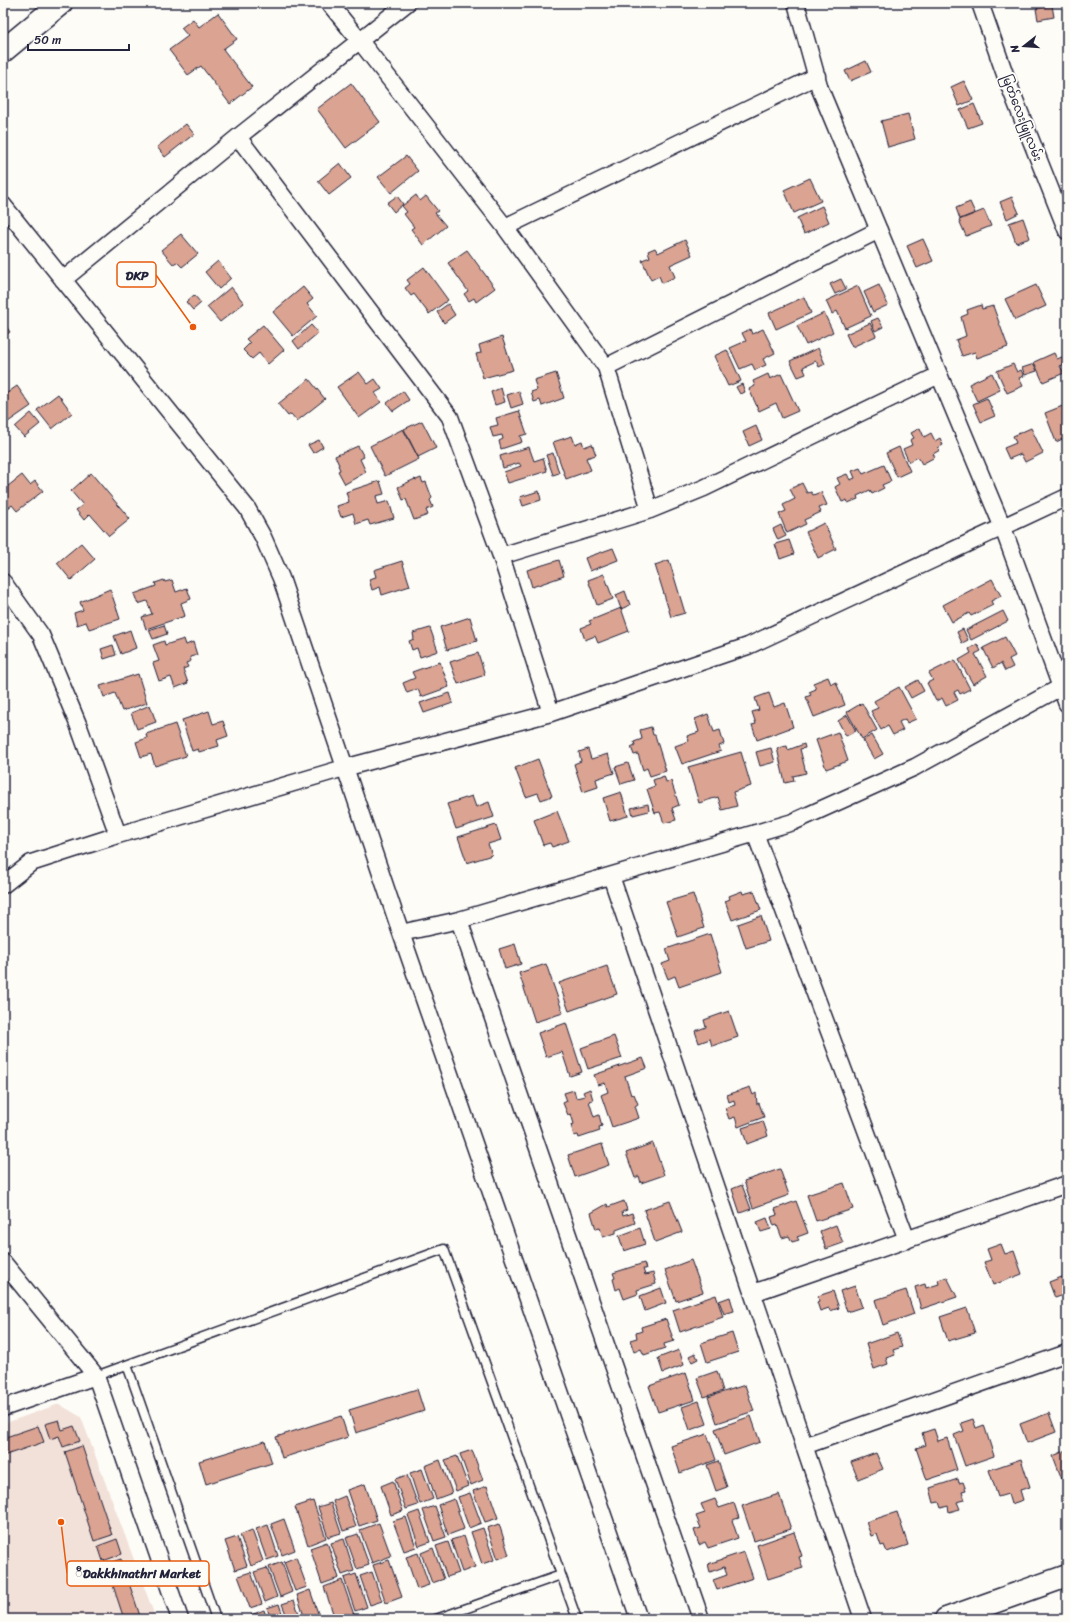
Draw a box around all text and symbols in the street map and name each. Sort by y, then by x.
scale bar [28,26,129,52]
north arrow [1004,26,1044,66]
text: 50 m [34,29,61,51]
text: N [1005,42,1025,56]
street label: မြတ်လေးဖြူလမ်း [995,71,1049,165]
callout: DKP [117,262,156,287]
text: DKP [125,264,149,287]
callout: ီDakkhinathri Market [67,1561,209,1586]
text: ီDakkhinathri Market [75,1562,201,1585]

